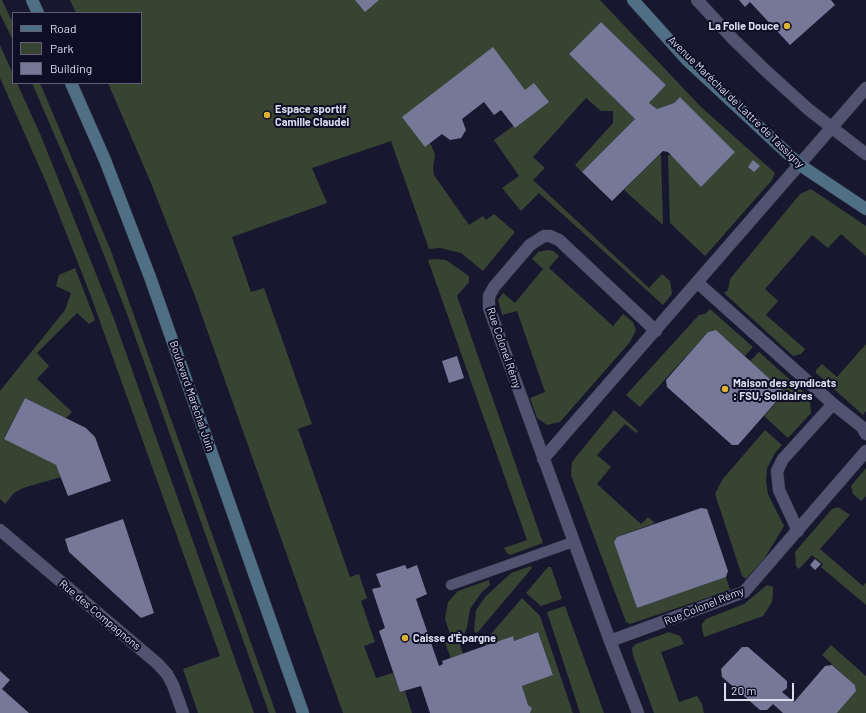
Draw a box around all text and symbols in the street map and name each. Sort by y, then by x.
legend [12,12,142,84]
place label: La Folie Douce [709,19,779,33]
text: Road [50,21,77,35]
marker: La Folie Douce [782,21,792,31]
street label: Avenue Maréchal de Lattre de Tassigny [665,33,807,171]
text: Park [50,41,74,55]
text: Building [50,61,92,75]
place label: Espace sportif Camille Claudel [275,102,349,128]
marker: Espace sportif Camille Claudel [262,110,272,120]
street label: Rue Colonel Rémy [484,306,524,390]
street label: Boulevard Maréchal Juin [167,339,217,453]
place label: Maison des syndicats : FSU, Solidaires [733,376,836,402]
marker: Maison des syndicats : FSU, Solidaires [720,384,730,394]
street label: Rue des Compagnons [57,577,143,653]
street label: Rue Colonel Rémy [662,584,746,628]
place label: Caisse d'Épargne [413,631,496,645]
marker: Caisse d'Épargne [400,633,410,643]
scale bar [726,675,796,701]
text: 20 m [731,683,757,697]

